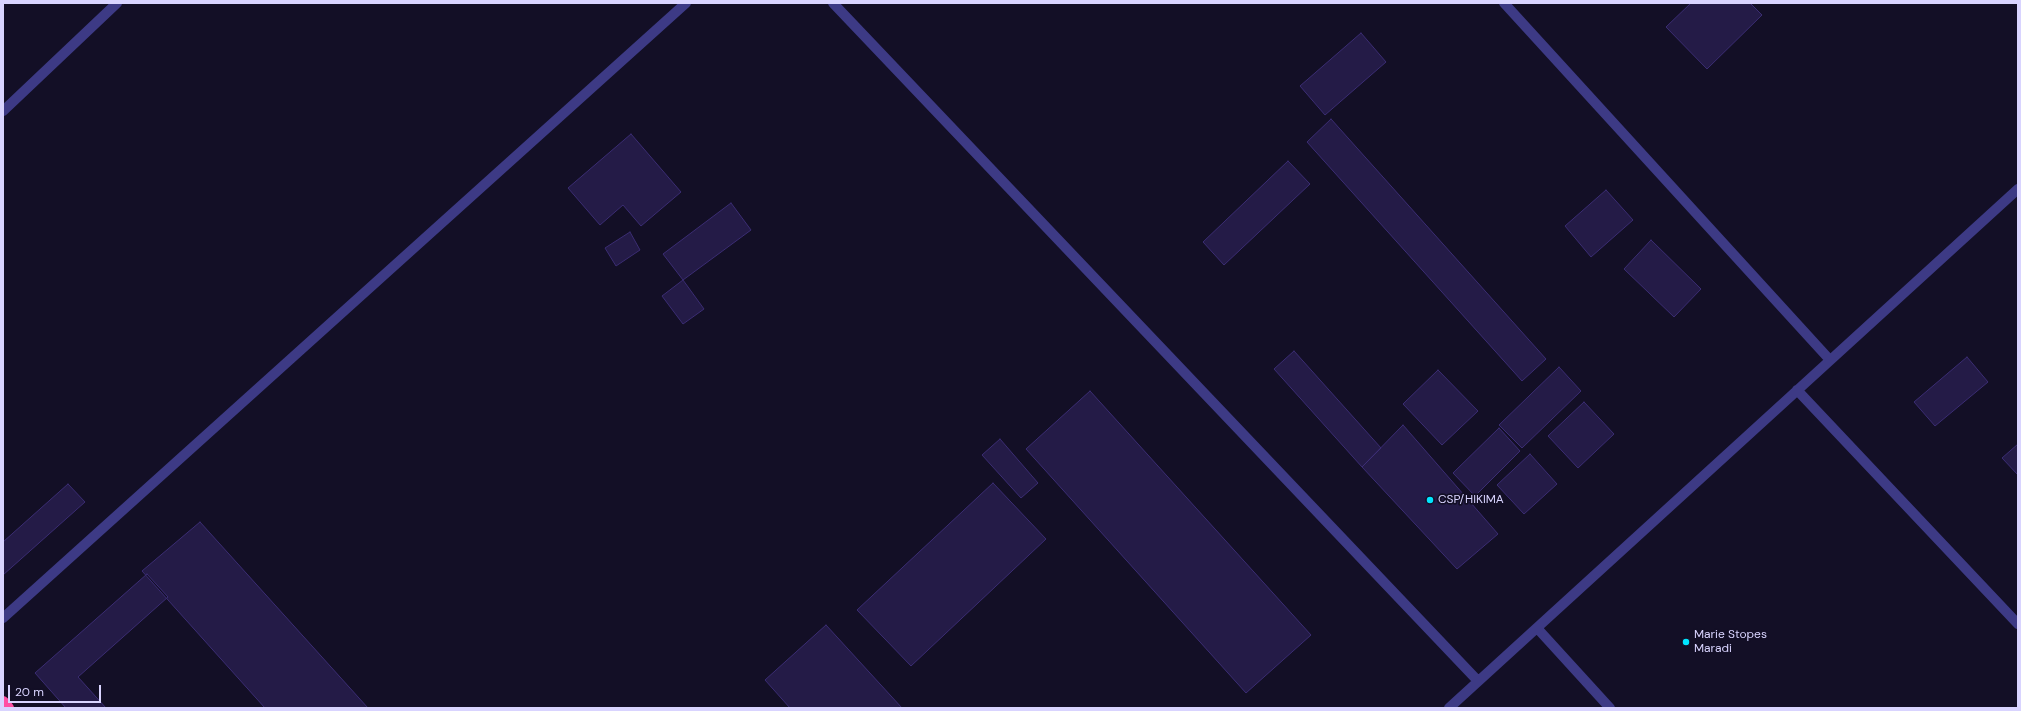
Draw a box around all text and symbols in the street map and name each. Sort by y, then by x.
place label: CSP/HIKIMA [1438,493,1504,507]
marker: CSP/HIKIMA [1425,495,1435,505]
place label: Marie Stopes Maradi [1694,628,1767,656]
marker: Marie Stopes Maradi [1681,637,1691,647]
scale bar [10,677,103,703]
text: 20 m [15,684,44,700]

